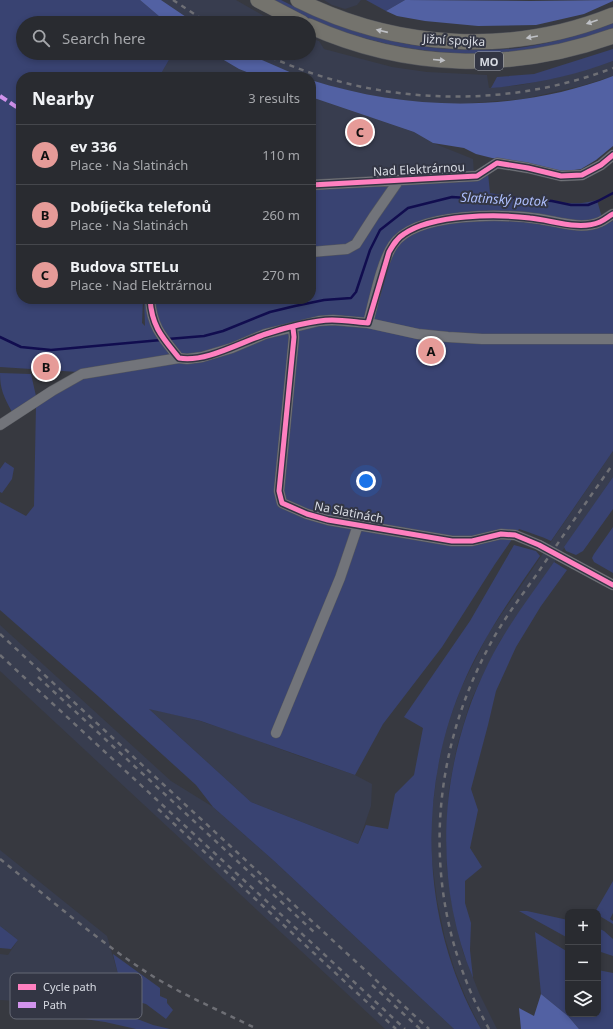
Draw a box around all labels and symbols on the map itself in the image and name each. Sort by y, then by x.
one-way arrow [586,20,598,26]
one-way arrow [376,27,388,33]
street label: Jižní spojka [421,30,486,50]
one-way arrow [526,35,538,41]
road number: MO [475,52,503,70]
one-way arrow [433,57,445,63]
pin: C [347,117,373,147]
street label: Nad Elektrárnou [373,158,465,180]
water label: Slatinský potok [460,188,548,210]
pin: A [418,336,444,366]
pin: B [33,352,59,382]
your location [356,471,376,491]
street label: Na Slatinách [313,497,385,527]
legend [10,973,142,1019]
text: Cycle path [43,979,96,994]
text: Path [43,997,67,1012]

